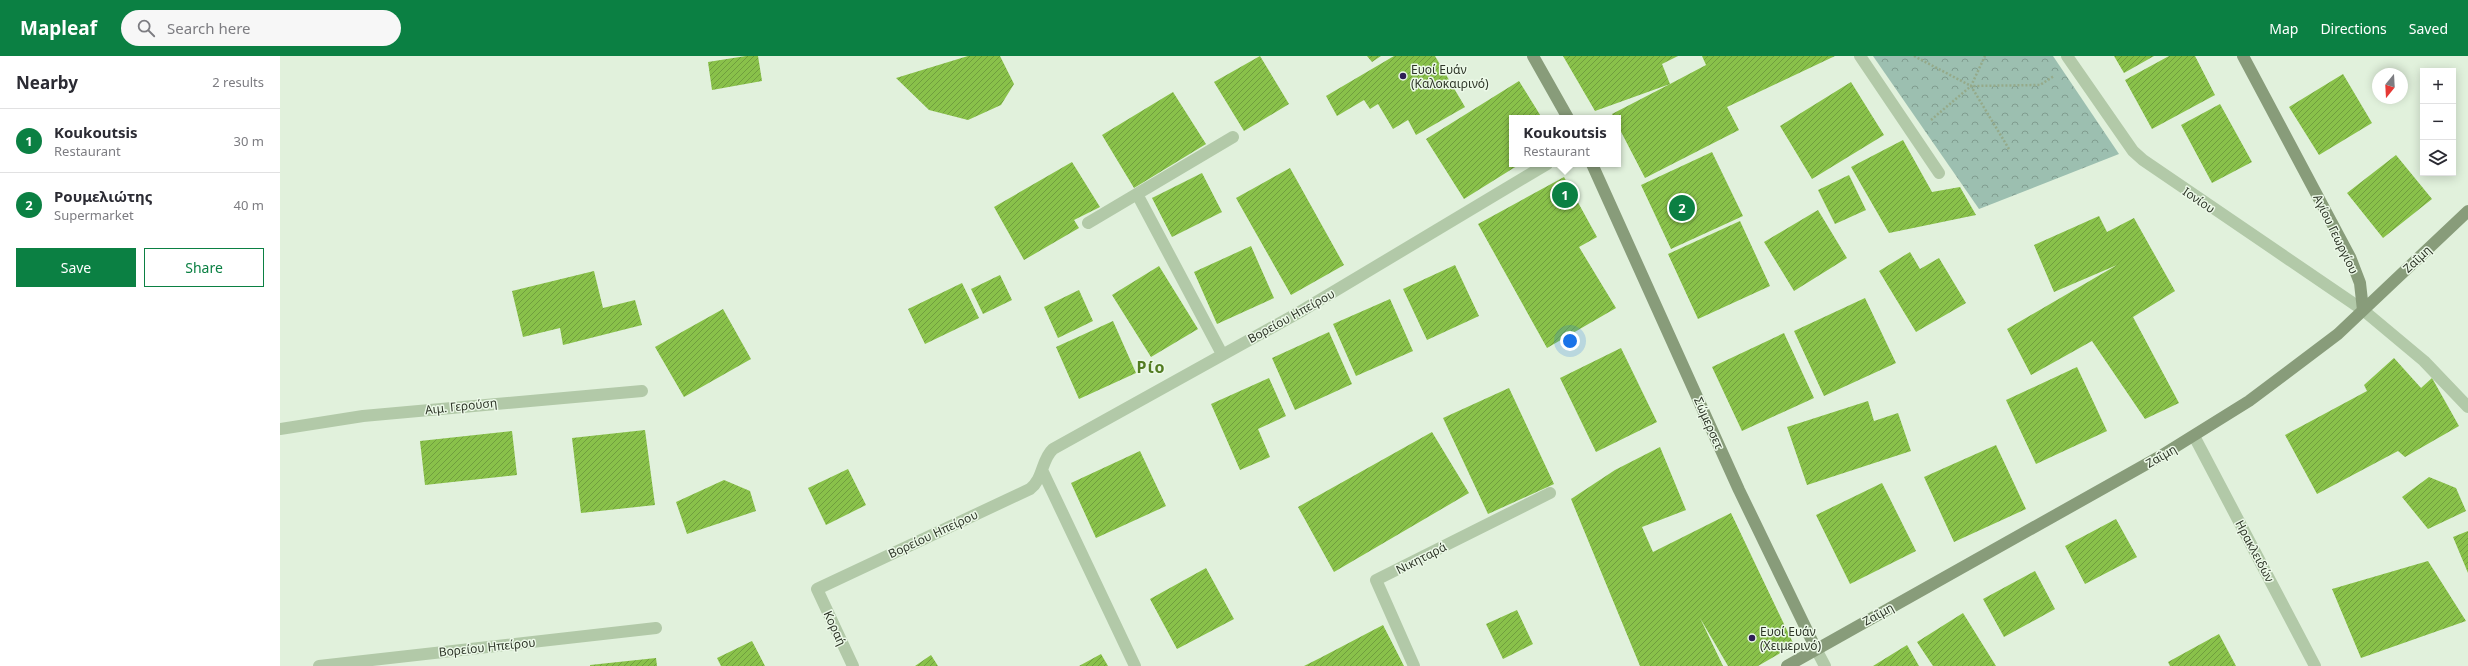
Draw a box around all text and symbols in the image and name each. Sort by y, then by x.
search box [121,10,401,46]
text: Mapleaf [20,15,97,41]
icon: search [135,17,157,39]
text: Search here [167,18,251,38]
text: Map [2269,19,2298,38]
text: Directions [2320,19,2387,38]
text: Saved [2409,19,2448,38]
place label: Ευοί Ευάν (Καλοκαιρινό) [1411,61,1489,92]
north arrow [2372,68,2408,104]
map controls [2420,68,2456,176]
button: + [2420,68,2456,104]
text: Nearby [16,71,78,94]
marker: Ευοί Ευάν (Καλοκαιρινό) [1398,71,1408,81]
text: 2 results [212,73,264,91]
button: − [2420,104,2456,140]
popup [1509,115,1621,167]
text: Koukoutsis [54,122,138,142]
text: Koukoutsis [1523,122,1607,142]
text: 1 [25,132,33,150]
text: 30 m [234,132,264,150]
button: layers [2420,140,2456,176]
text: Restaurant [54,142,121,160]
text: Restaurant [1523,142,1590,160]
pin: 1 [1552,180,1578,210]
street label: Ιονίου [2180,183,2218,217]
text: Ρουμελιώτης [54,186,152,206]
street label: Αγίου Γεωργίου [2309,191,2363,277]
pin: 2 [1669,193,1695,223]
text: 2 [25,196,33,214]
text: 40 m [234,196,264,214]
text: Supermarket [54,206,134,224]
street label: Ζαΐμη [2399,241,2435,277]
button: Save [16,248,136,287]
button: Share [144,248,264,287]
street label: Βορείου Ηπείρου [1244,285,1338,347]
your location [1560,331,1580,351]
district label: Ρίο [1136,356,1166,378]
street label: Αιμ. Γερούση [424,394,498,418]
street label: Σώμερσετ [1690,394,1728,452]
street label: Ζαΐμη [2142,440,2180,472]
street label: Βορείου Ηπείρου [885,506,981,562]
street label: Ηρακλειδών [2231,517,2279,585]
street label: Νικηταρά [1393,538,1450,578]
street label: Ζαΐμη [1859,599,1897,629]
street label: Κοραή [820,608,850,648]
place label: Ευοί Ευάν (Χειμερινό) [1760,623,1821,654]
street label: Βορείου Ηπείρου [438,633,536,661]
marker: Ευοί Ευάν (Χειμερινό) [1747,633,1757,643]

